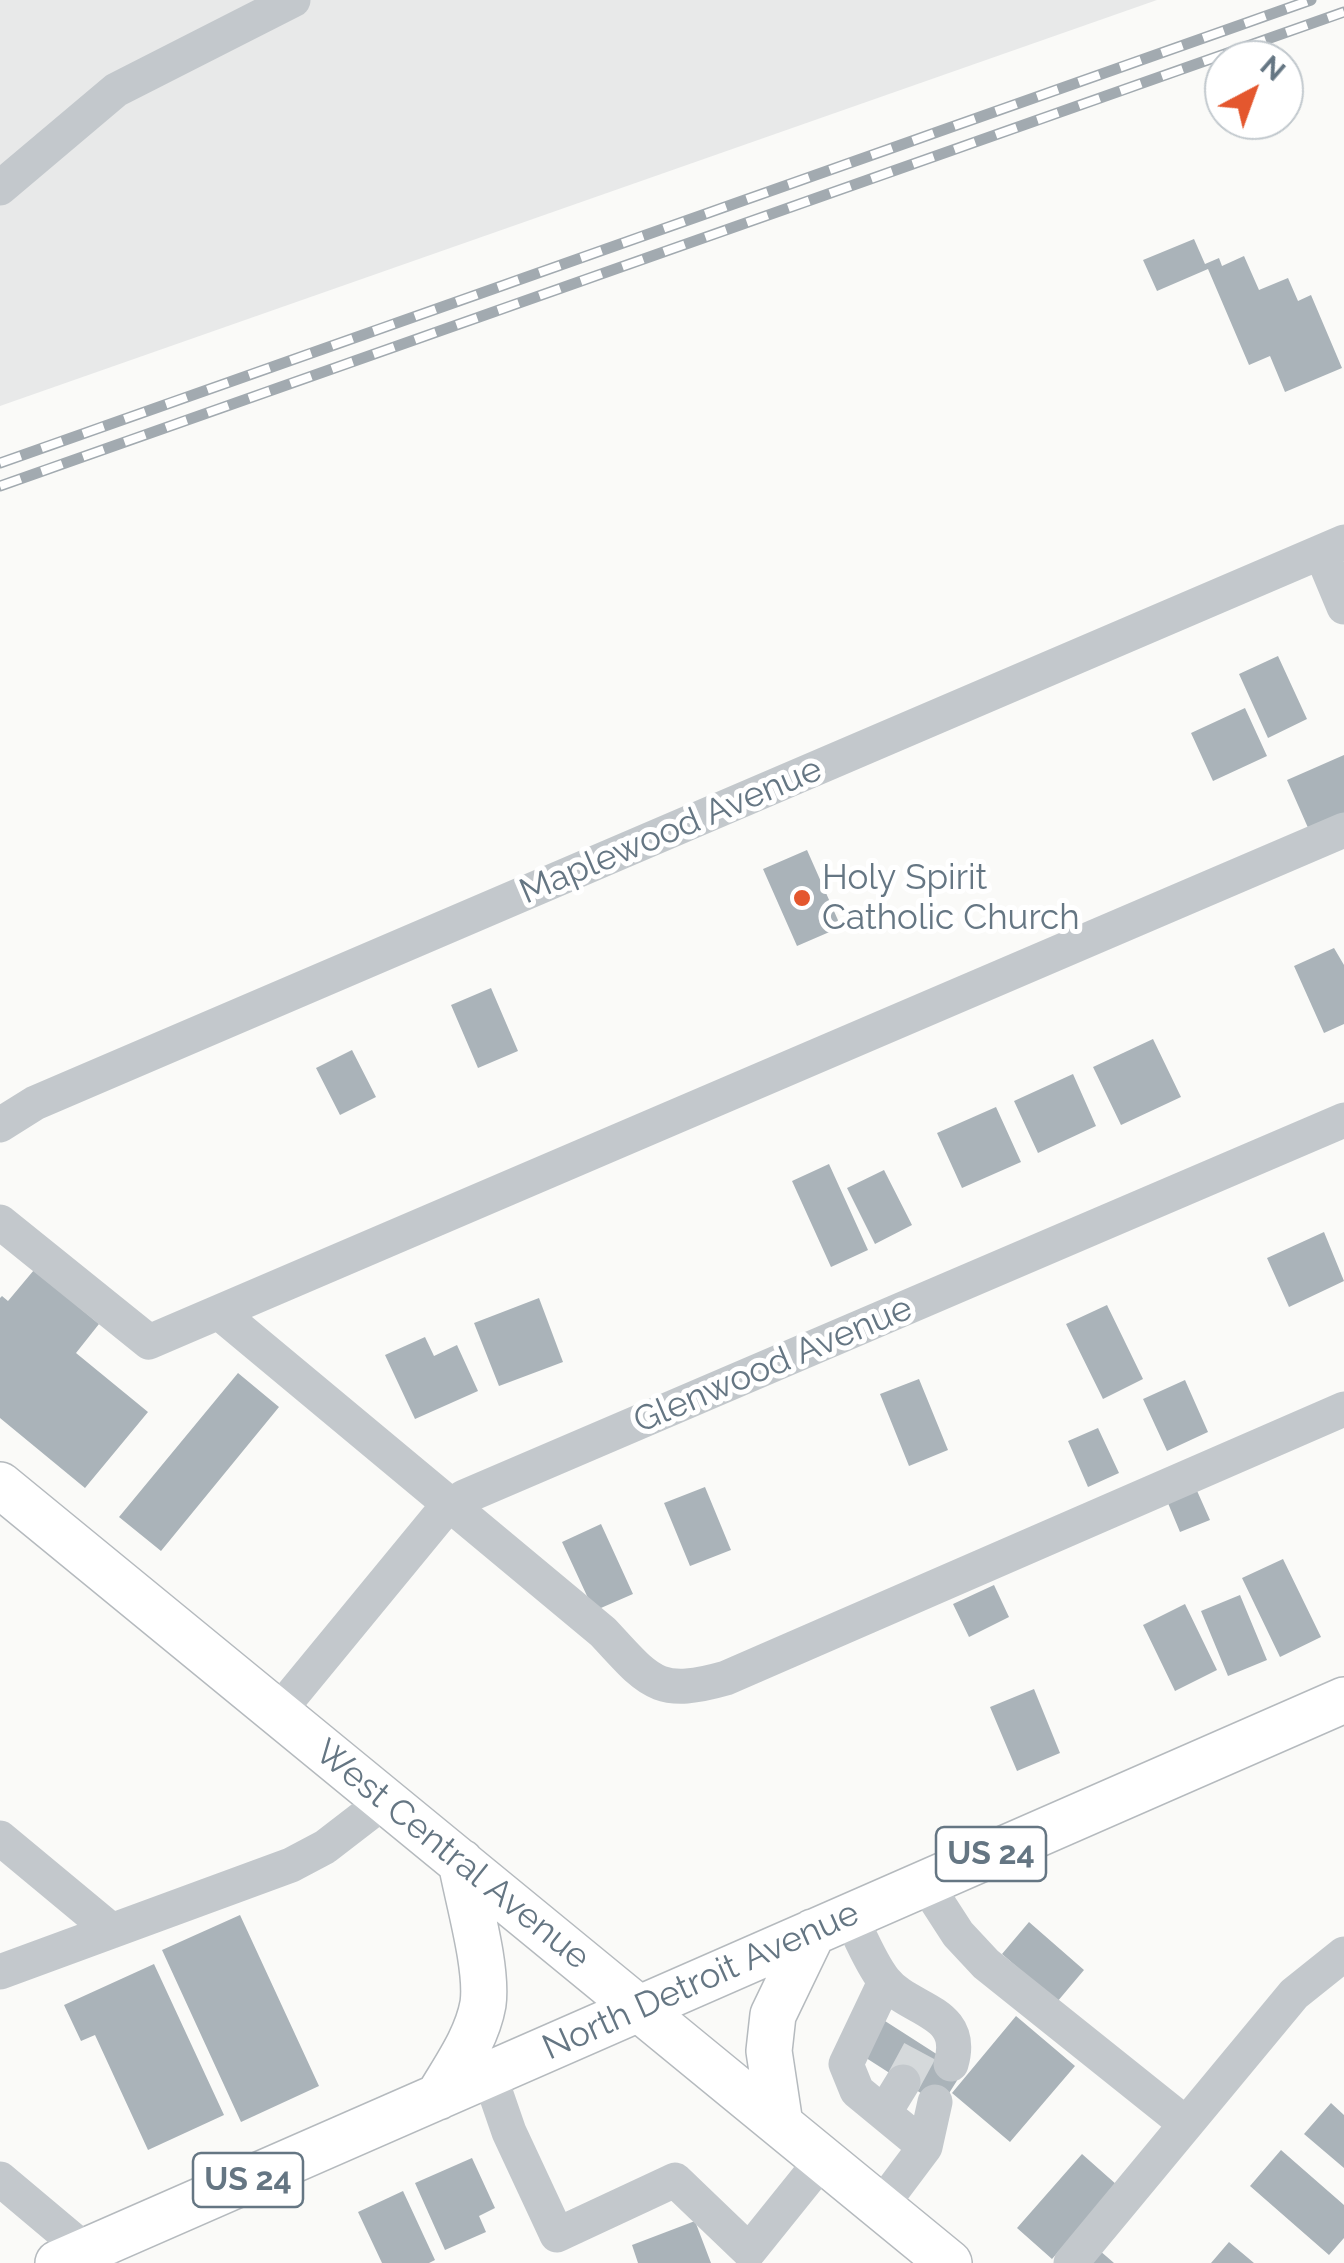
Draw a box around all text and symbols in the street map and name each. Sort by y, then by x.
north arrow [1204,40,1304,140]
text: N [1254,49,1292,88]
street label: Maplewood Avenue [514,748,828,914]
place label: Holy Spirit Catholic Church [822,857,1080,939]
marker: Holy Spirit Catholic Church [791,887,813,909]
street label: Glenwood Avenue [628,1287,918,1443]
street label: West Central Avenue [306,1731,598,1979]
road number: US 24 [936,1827,1046,1881]
street label: North Detroit Avenue [536,1892,866,2070]
road number: US 24 [193,2153,303,2207]

